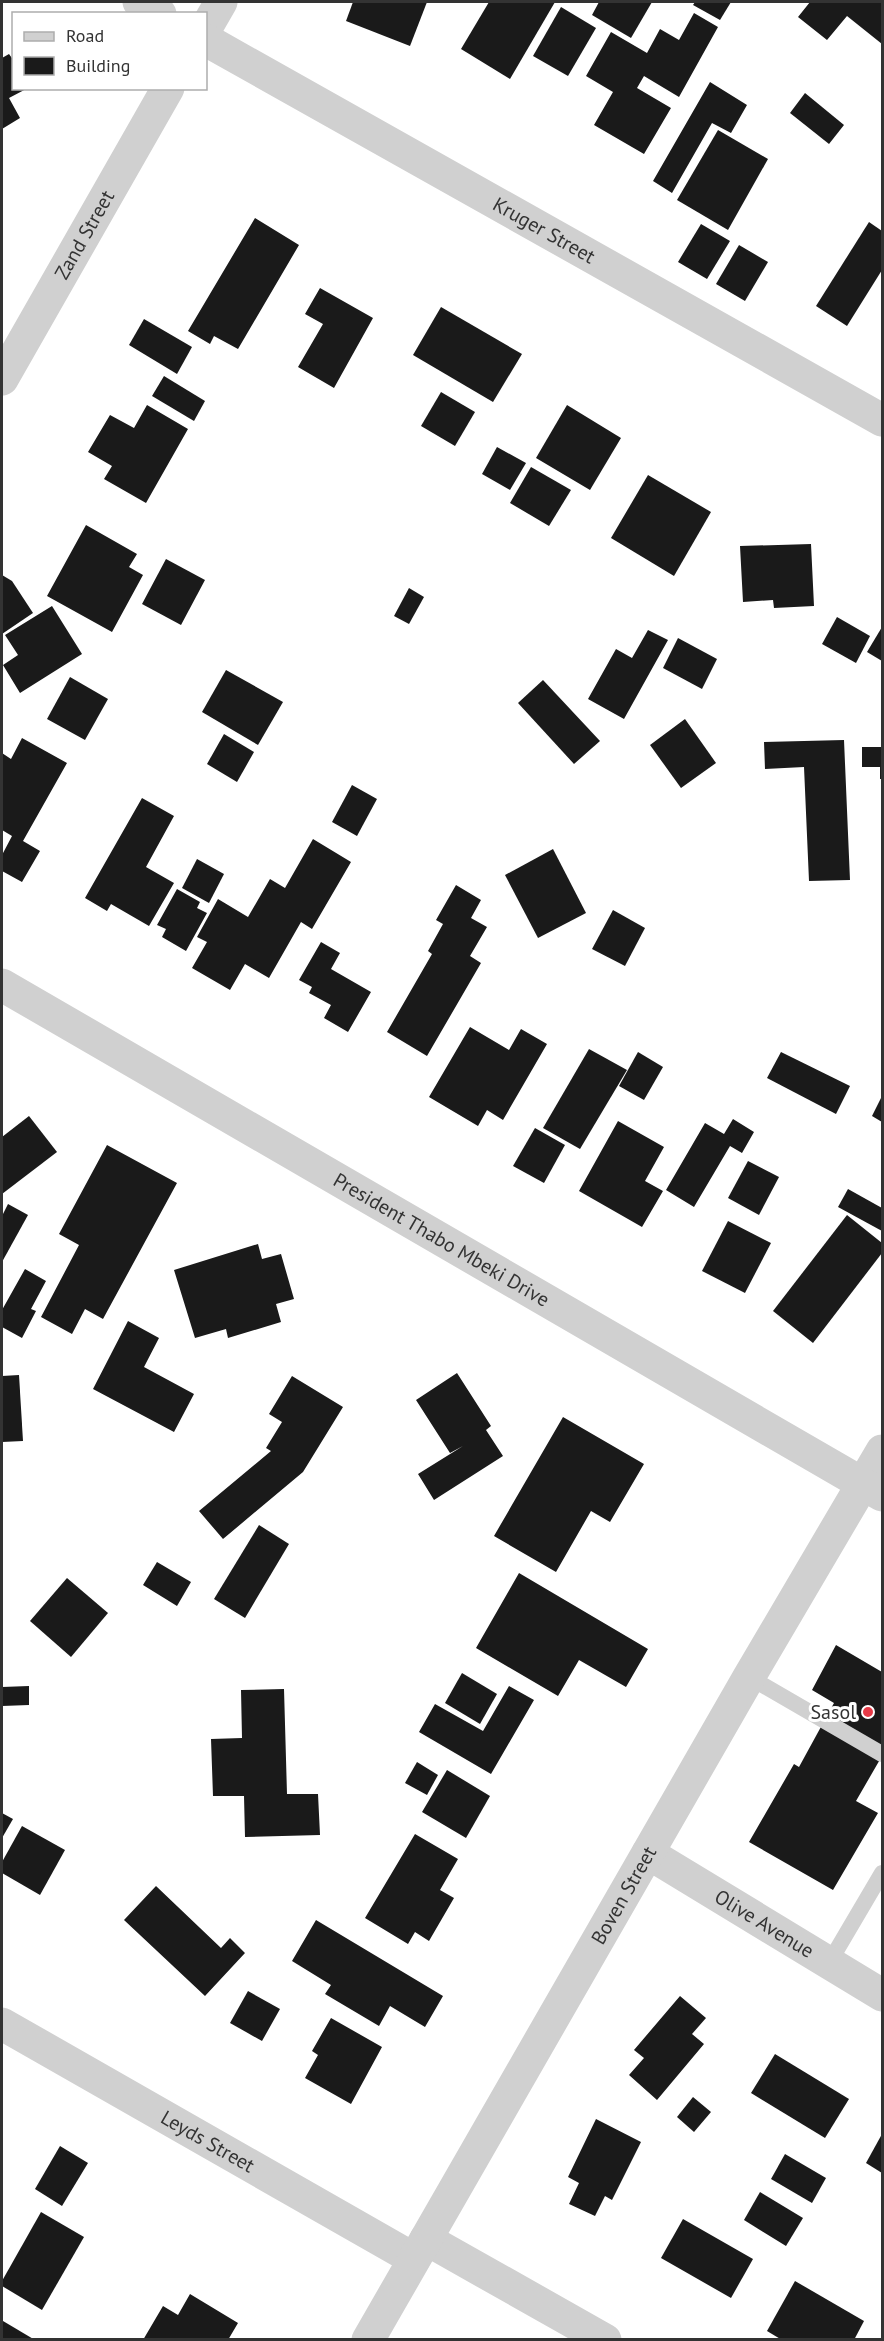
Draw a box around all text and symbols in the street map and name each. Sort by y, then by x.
legend [12,12,207,90]
text: Road [66,24,104,47]
text: Building [66,54,130,77]
street label: Zand Street [49,185,120,284]
street label: Kruger Street [488,191,600,269]
street label: President Thabo Mbeki Drive [329,1167,554,1313]
place label: Sasol [810,1699,856,1725]
marker: Sasol [861,1705,875,1719]
street label: Boven Street [585,1841,662,1949]
street label: Olive Avenue [710,1883,819,1964]
street label: Leyds Street [156,2104,260,2179]

